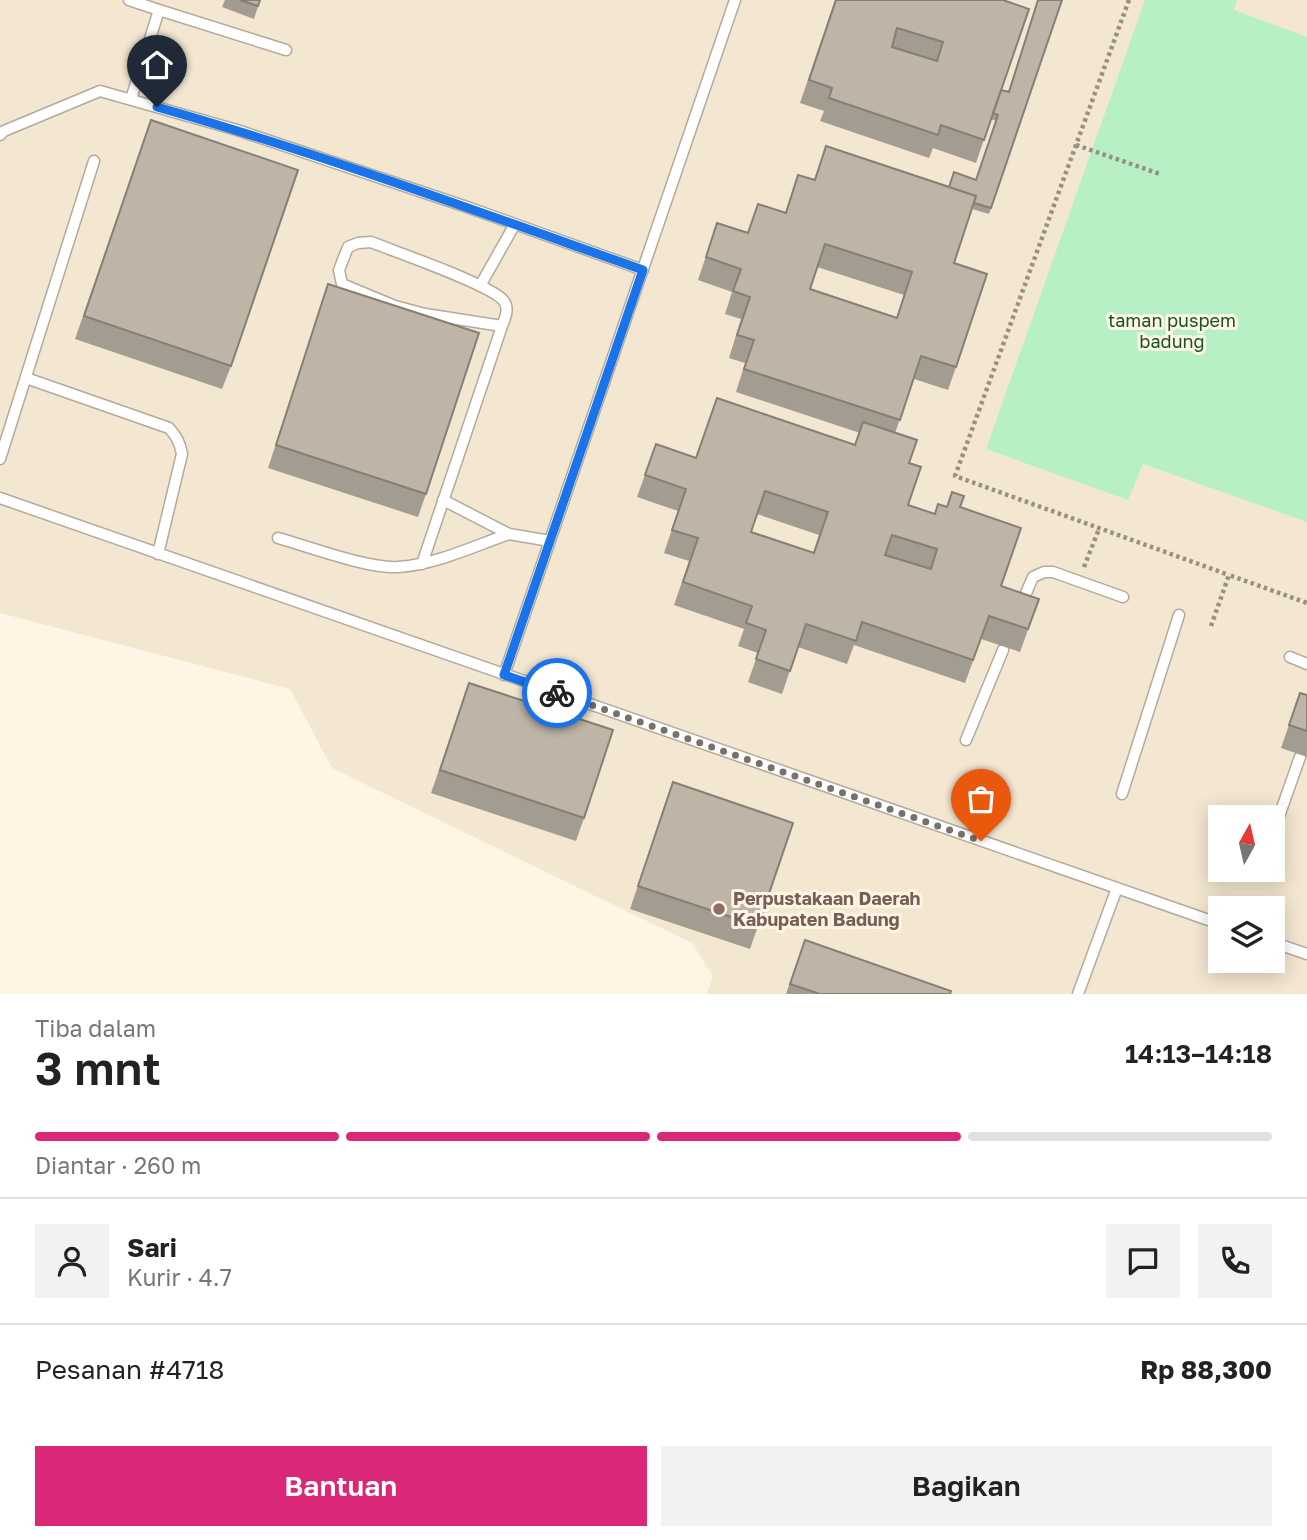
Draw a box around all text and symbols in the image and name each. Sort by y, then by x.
pin [127,35,187,107]
icon: home [138,46,176,84]
park label: taman puspem badung [1108,309,1236,352]
courier [522,658,592,728]
icon: bike [538,674,576,712]
pin [951,769,1011,841]
icon: bag [962,780,1000,818]
north arrow [1208,805,1284,882]
map controls [1208,805,1285,973]
place label: Perpustakaan Daerah Kabupaten Badung [733,887,921,930]
button: layers [1208,896,1285,973]
marker: Perpustakaan Daerah Kabupaten Badung [711,901,727,917]
text: Tiba dalam [35,1014,156,1042]
text: 14:13–14:18 [1125,1038,1272,1069]
text: 3 mnt [35,1040,161,1095]
text: Diantar · 260 m [35,1151,201,1179]
button: person [35,1224,109,1298]
button: chat [1106,1224,1180,1298]
button: phone [1198,1224,1272,1298]
text: Sari [127,1232,177,1263]
text: Kurir · 4.7 [127,1263,232,1291]
text: Pesanan #4718 [35,1354,224,1385]
text: Rp 88,300 [1140,1354,1272,1385]
button: Bantuan [35,1446,647,1526]
button: Bagikan [661,1446,1272,1526]

